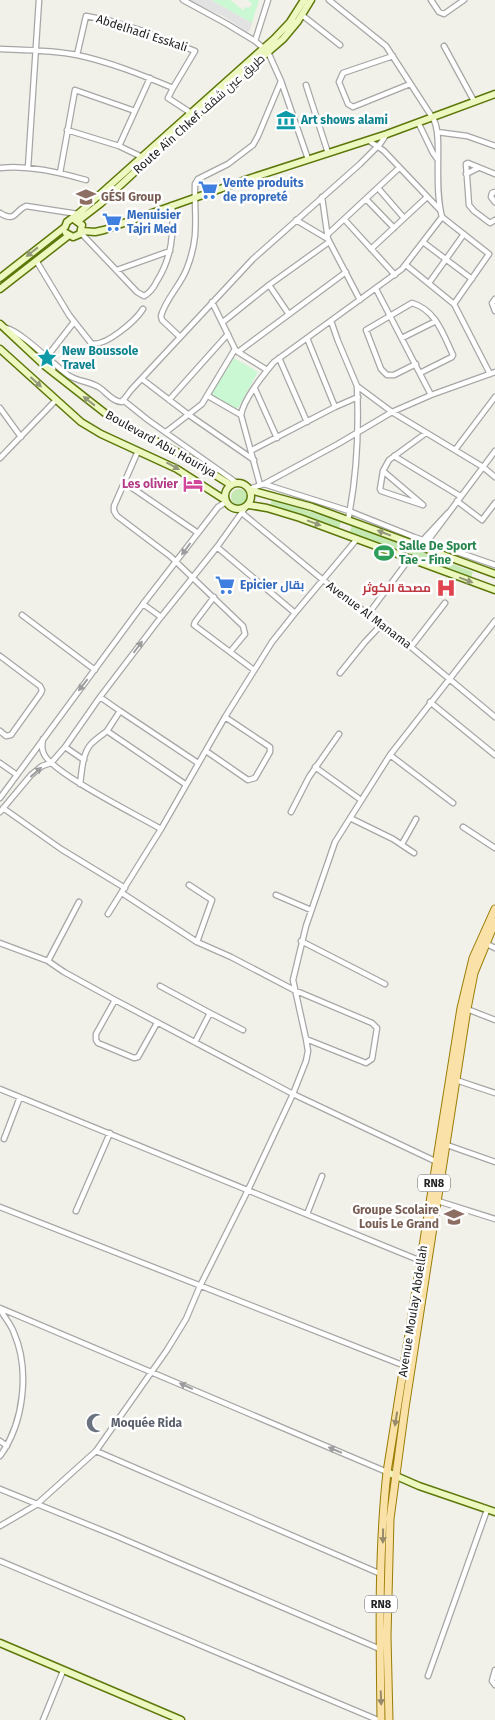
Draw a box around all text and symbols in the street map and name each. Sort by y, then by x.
street label: Abdelhadi Esskali [95,12,189,54]
street label: Route Aïn Chkef طريق عين شقف [130,51,268,177]
museum icon: Art shows alami [275,109,297,131]
place label: Art shows alami [300,113,388,127]
place label: Vente produits de propreté [222,176,304,204]
supermarket icon: Vente produits de propreté [197,179,219,201]
school or university icon: GÉSI Group [75,186,97,208]
place label: GÉSI Group [101,188,161,204]
place label: Menuisier Tajri Med [127,208,181,236]
supermarket icon: Menuisier Tajri Med [101,211,123,233]
one-way arrow [26,247,39,258]
place label: New Boussole Travel [62,344,139,372]
place icon: New Boussole Travel [36,347,58,369]
one-way arrow [29,376,41,388]
one-way arrow [83,396,96,407]
street label: Boulevard Abu Houriya [103,408,219,480]
one-way arrow [166,462,180,471]
hotel icon: Les olivier [182,473,204,495]
place label: Les olivier [122,477,178,491]
one-way arrow [306,520,321,527]
one-way arrow [376,529,391,536]
place label: Salle De Sport Tae - Fine [399,539,477,567]
one-way arrow [181,542,191,556]
sports icon: Salle De Sport Tae - Fine [373,542,395,564]
supermarket icon: Epicier بقال [214,574,236,596]
one-way arrow [459,576,474,584]
hospital icon: مصحة الكوثر [435,577,457,599]
place label: Epicier بقال [240,578,304,593]
street label: Avenue Al Manama [324,578,414,652]
place label: مصحة الكوثر [362,581,431,596]
one-way arrow [132,641,143,654]
one-way arrow [78,679,88,692]
one-way arrow [29,766,41,778]
road number: RN8 [418,1174,450,1192]
place label: Groupe Scolaire Louis Le Grand [352,1203,439,1231]
school or university icon: Groupe Scolaire Louis Le Grand [443,1206,465,1228]
street label: Avenue Moulay Abdellah [396,1244,430,1378]
one-way arrow [179,1381,193,1389]
mosque icon: Moquée Rida [85,1412,107,1434]
one-way arrow [392,1412,400,1428]
place label: Moquée Rida [111,1416,183,1430]
one-way arrow [328,1446,343,1454]
one-way arrow [378,1528,386,1544]
road number: RN8 [365,1596,397,1612]
one-way arrow [377,1691,385,1707]

